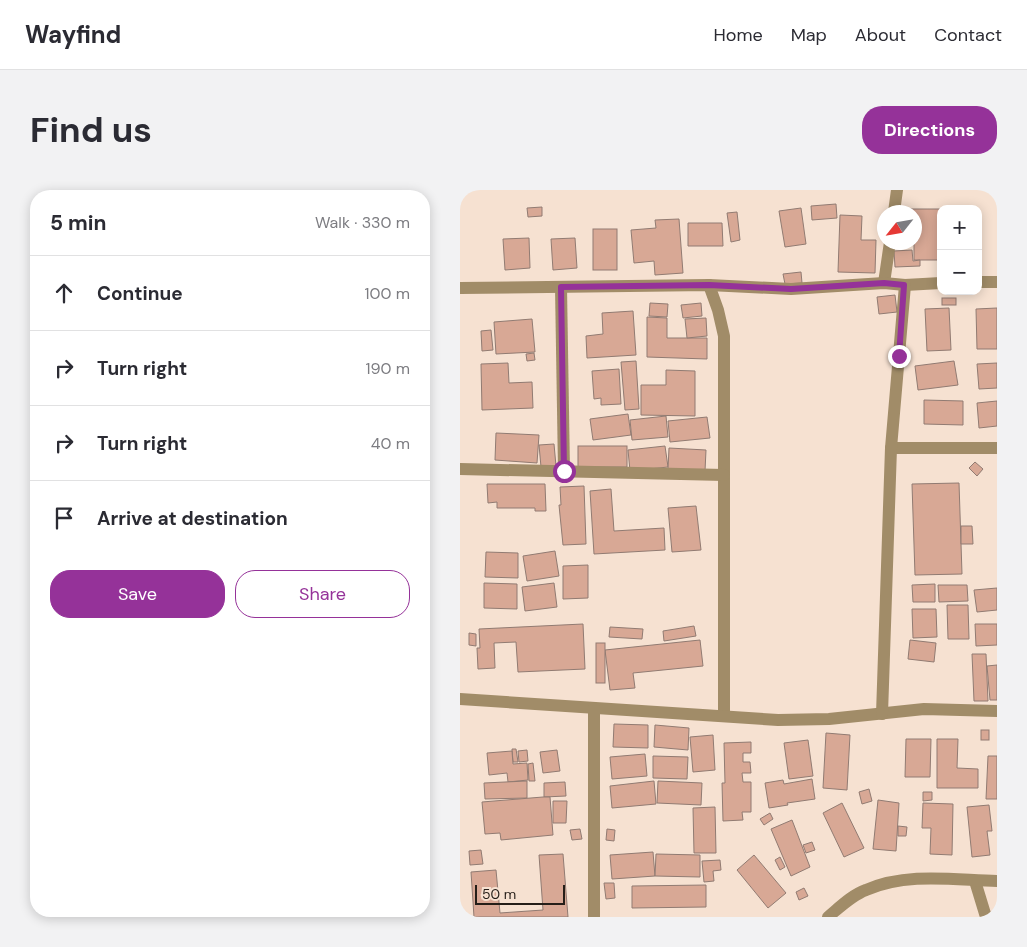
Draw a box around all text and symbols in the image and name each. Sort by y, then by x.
text: Wayfind [25,19,121,50]
text: Home [713,23,763,47]
text: Map [791,23,827,47]
text: About [855,23,906,47]
text: Contact [934,23,1002,47]
button: Directions [862,106,997,154]
text: Find us [30,107,152,153]
north arrow [877,205,922,250]
map controls [937,205,982,295]
button: + [937,205,982,250]
text: 5 min [50,209,106,237]
text: Walk · 330 m [315,212,410,233]
button: − [937,250,982,295]
icon: ahead [50,279,78,307]
text: Continue [97,281,183,306]
text: 100 m [365,283,410,304]
route end [888,345,911,368]
icon: right [50,354,78,382]
text: Turn right [97,356,187,381]
text: 190 m [366,358,410,379]
icon: right [50,429,78,457]
text: Turn right [97,431,187,456]
text: 40 m [371,433,410,454]
route start [553,460,576,483]
icon: arrive [50,504,78,532]
text: Arrive at destination [97,506,288,531]
button: Save [50,570,225,618]
button: Share [235,570,410,618]
scale bar [475,882,565,905]
text: 50 m [482,885,516,903]

